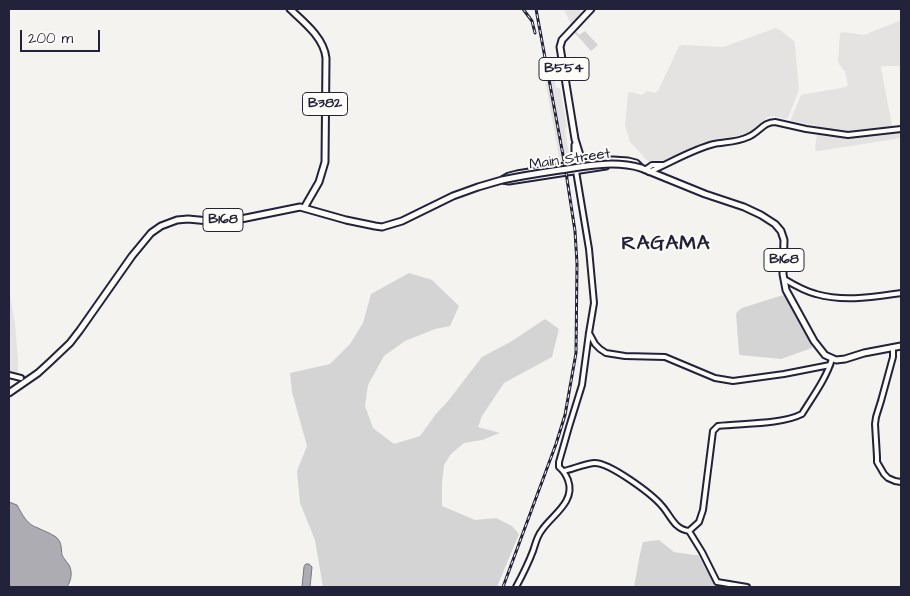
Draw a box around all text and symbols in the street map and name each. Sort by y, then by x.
scale bar [22,20,102,52]
text: 200 m [28,28,73,49]
road number: B554 [539,58,589,80]
road number: B382 [302,92,348,116]
street label: Main Street [528,145,612,175]
road number: B168 [203,208,243,232]
district label: RAGAMA [621,233,711,257]
road number: B168 [764,248,804,272]

